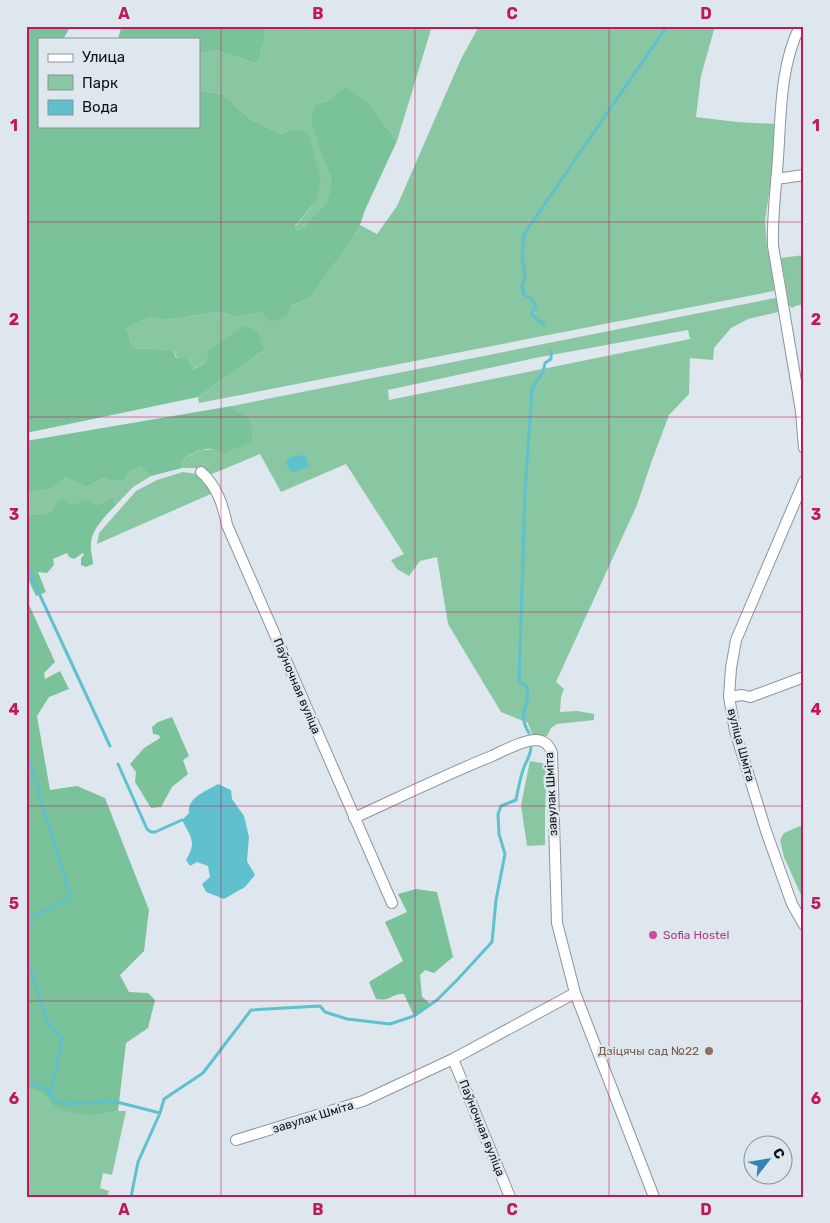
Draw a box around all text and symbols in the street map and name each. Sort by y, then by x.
text: A [118,4,130,23]
text: B [312,4,324,23]
text: C [506,4,518,23]
text: D [700,4,712,23]
legend [38,38,200,128]
text: Улица [82,48,125,66]
text: Парк [82,74,118,92]
text: Вода [82,98,118,116]
text: 1 [10,116,18,135]
text: 1 [812,116,820,135]
text: 2 [9,310,19,329]
text: 2 [811,310,821,329]
text: 3 [9,505,19,524]
text: 3 [811,505,821,524]
street label: Паўночная вуліца [270,636,324,736]
text: 4 [9,700,20,719]
text: 4 [811,700,822,719]
street label: вуліца Шміта [725,707,757,783]
street label: завулак Шміта [542,752,560,836]
text: 5 [9,894,19,913]
text: 5 [811,894,821,913]
place label: Sofia Hostel [663,928,729,942]
marker: Sofia Hostel [647,929,659,941]
place label: Дзіцячы сад №22 [598,1044,699,1058]
marker: Дзіцячы сад №22 [703,1045,715,1057]
street label: Паўночная вуліца [456,1078,508,1178]
text: 6 [9,1089,19,1108]
text: 6 [811,1089,821,1108]
street label: завулак Шміта [271,1098,355,1136]
north arrow [742,1136,792,1186]
text: С [769,1145,789,1162]
text: A [118,1200,130,1219]
text: B [312,1200,324,1219]
text: C [506,1200,518,1219]
text: D [700,1200,712,1219]

